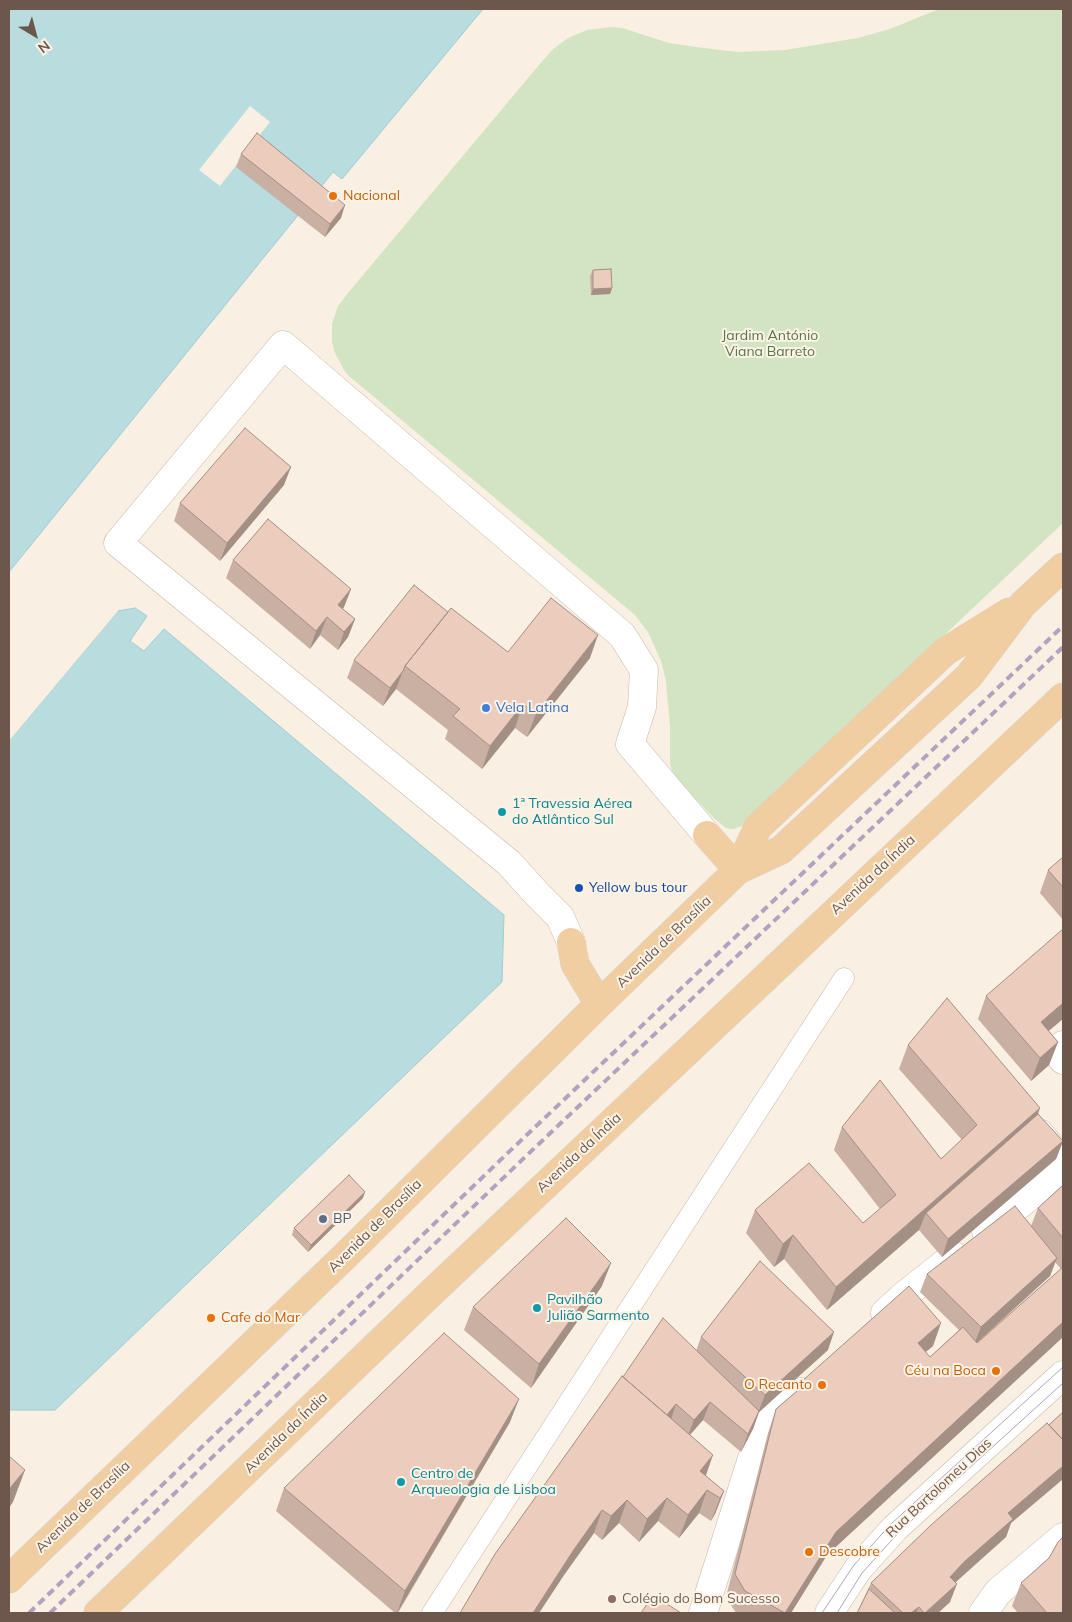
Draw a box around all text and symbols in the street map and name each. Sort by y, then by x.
north arrow [10,10,60,60]
text: N [34,37,54,57]
place label: Nacional [343,188,400,204]
marker: Nacional [327,190,339,202]
park label: Jardim António Viana Barreto [722,328,818,361]
place label: Vela Latina [496,700,569,716]
marker: Vela Latina [480,702,492,714]
place label: 1ª Travessia Aérea do Atlântico Sul [512,796,632,829]
marker: 1ª Travessia Aérea do Atlântico Sul [496,806,508,818]
street label: Avenida da Índia [827,832,919,918]
place label: Yellow bus tour [589,880,687,896]
marker: Yellow bus tour [573,882,585,894]
street label: Avenida de Brasília [613,893,715,991]
street label: Avenida da Índia [533,1110,625,1196]
street label: Avenida de Brasília [325,1176,425,1276]
place label: BP [333,1211,352,1227]
marker: BP [317,1213,329,1225]
place label: Pavilhão Julião Sarmento [547,1292,650,1324]
marker: Pavilhão Julião Sarmento [531,1302,543,1314]
place label: Cafe do Mar [221,1310,300,1326]
marker: Cafe do Mar [205,1312,217,1324]
place label: Céu na Boca [905,1363,986,1379]
marker: Céu na Boca [990,1365,1002,1377]
place label: O Recanto [744,1377,812,1393]
marker: O Recanto [816,1379,828,1391]
street label: Avenida da Índia [241,1389,331,1477]
street label: Rua Bartolomeu Dias [883,1435,995,1541]
street label: Avenida de Brasília [32,1458,134,1556]
place label: Centro de Arqueologia de Lisboa [411,1466,556,1498]
marker: Centro de Arqueologia de Lisboa [395,1476,407,1488]
place label: Descobre [819,1544,880,1560]
marker: Descobre [803,1546,815,1558]
place label: Colégio do Bom Sucesso [622,1591,780,1607]
marker: Colégio do Bom Sucesso [606,1593,618,1605]

